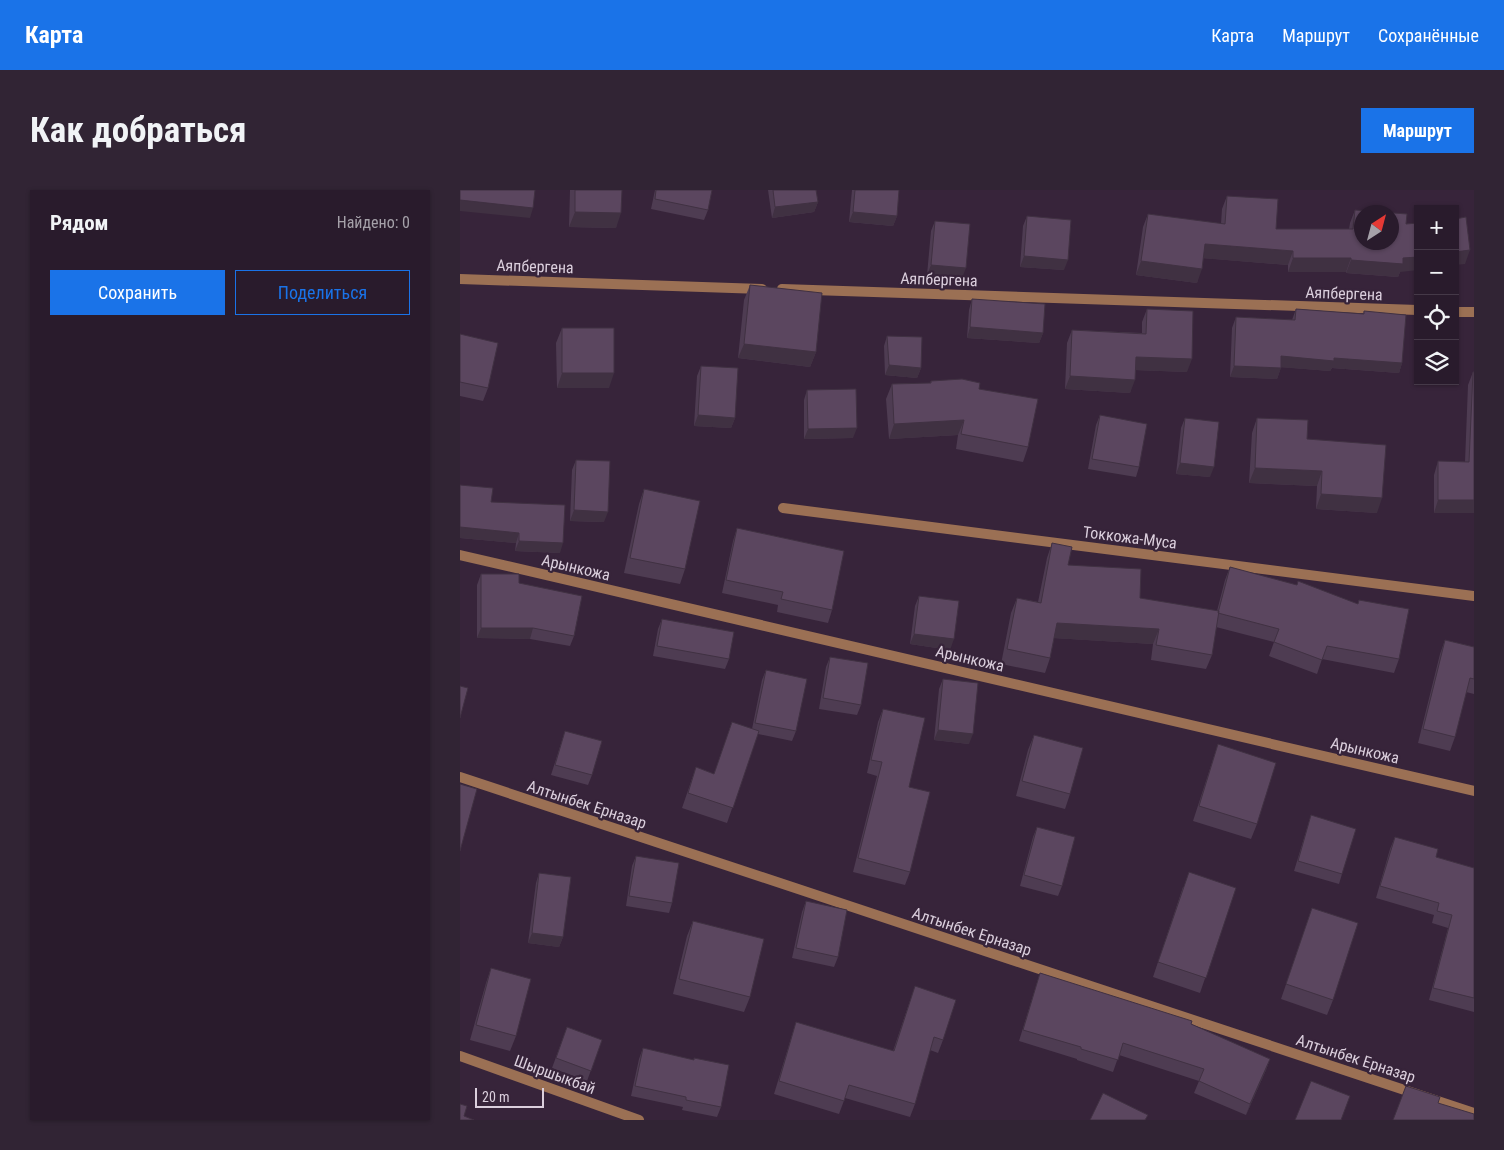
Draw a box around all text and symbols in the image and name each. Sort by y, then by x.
text: Карта [25,21,83,49]
text: Карта [1211,25,1254,46]
text: Маршрут [1282,25,1350,46]
text: Сохранённые [1378,25,1479,46]
button: Маршрут [1361,108,1474,153]
text: Как добраться [30,110,246,151]
north arrow [1354,205,1399,250]
map controls [1414,205,1459,385]
button: + [1414,205,1459,250]
text: Рядом [50,211,109,235]
text: Найдено: 0 [337,213,410,232]
button: − [1414,250,1459,295]
street label: Аяпбергена [496,256,574,277]
street label: Аяпбергена [900,269,978,290]
button: Сохранить [50,270,225,315]
button: Поделиться [235,270,410,315]
street label: Аяпбергена [1305,283,1383,304]
button: locate [1414,295,1459,340]
button: layers [1414,340,1459,385]
street label: Токкожа-Муса [1082,522,1178,553]
street label: Арынкожа [540,550,612,585]
street label: Арынкожа [934,641,1006,676]
street label: Арынкожа [1329,733,1401,768]
street label: Алтынбек Ерназар [525,776,649,833]
street label: Алтынбек Ерназар [910,903,1034,960]
street label: Алтынбек Ерназар [1294,1030,1418,1087]
street label: Шыршыкбай [512,1051,598,1098]
scale bar [475,1085,544,1108]
text: 20 m [482,1089,510,1105]

